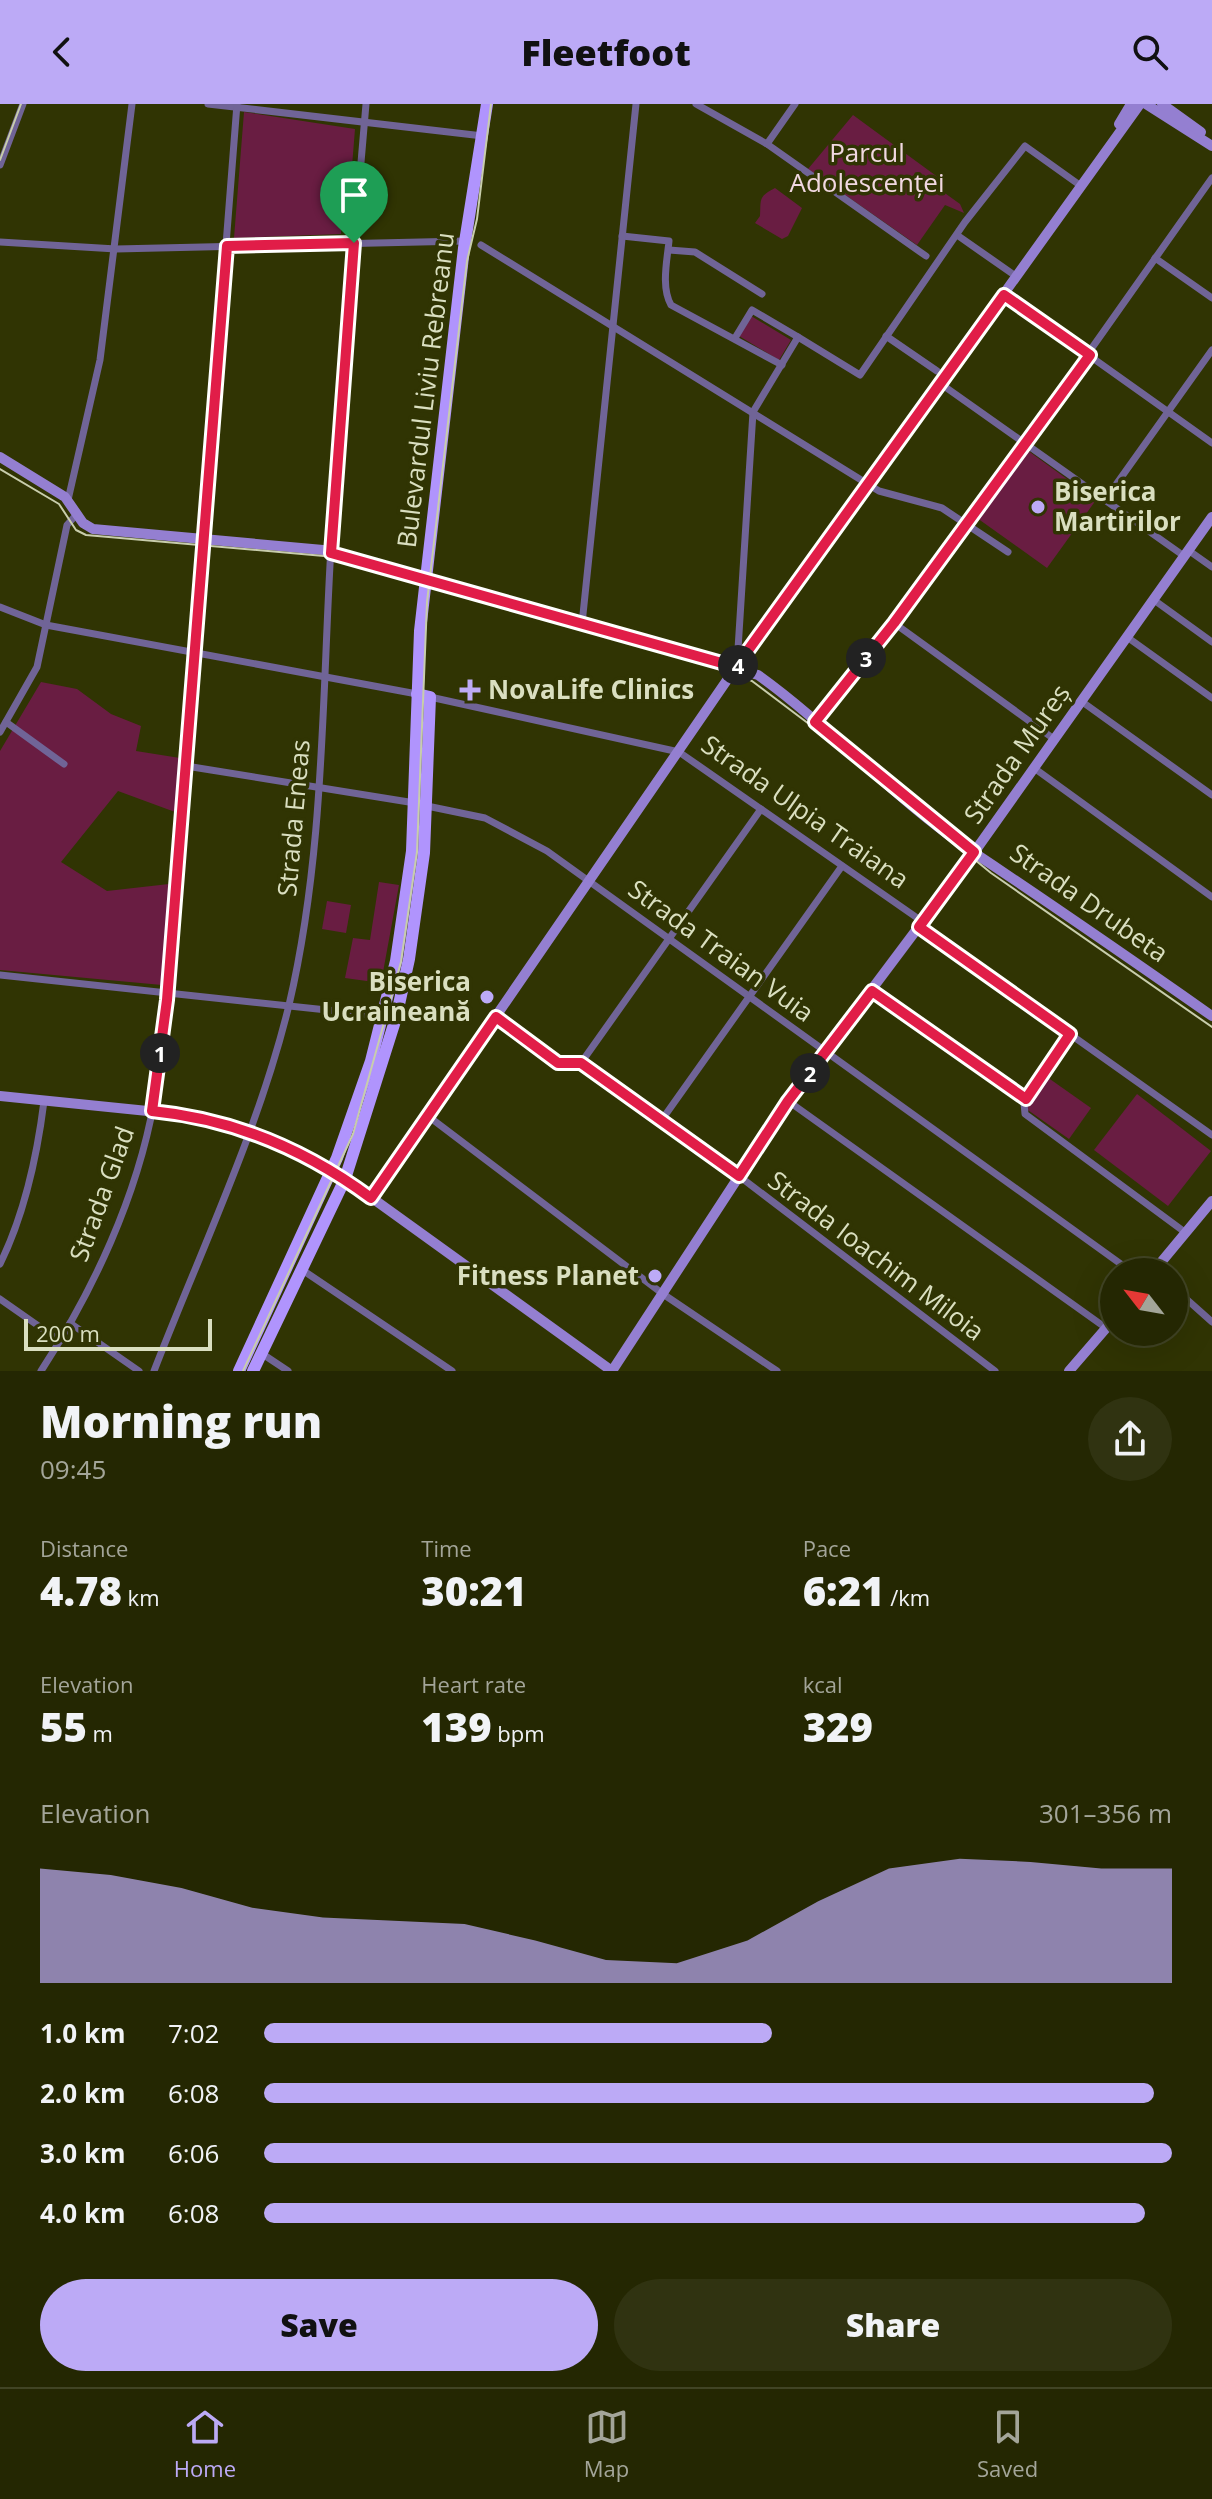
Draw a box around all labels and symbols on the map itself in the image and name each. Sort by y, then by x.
park label: Parcul Adolescenței [790,134,944,200]
pin [320,161,388,243]
street label: Bulevardul Liviu Rebreanu [388,230,462,550]
place label: Biserica Martirilor [1054,473,1181,539]
marker: Biserica Martirilor [1029,498,1047,516]
pin: 3 [846,638,886,678]
pin: 4 [718,645,758,685]
place label: NovaLife Clinics [488,671,694,707]
street label: Strada Mureș [955,676,1078,830]
marker: NovaLife Clinics [459,679,481,701]
street label: Strada Ulpia Traiana [695,726,917,896]
street label: Strada Eneas [268,738,318,898]
street label: Strada Drubeta [1003,834,1176,970]
street label: Strada Traian Vuia [621,871,822,1030]
place label: Biserica Ucraineană [322,963,471,1029]
marker: Biserica Ucraineană [478,988,496,1006]
pin: 1 [140,1033,180,1073]
pin: 2 [790,1053,830,1093]
street label: Strada Glad [60,1121,142,1266]
street label: Strada Ioachim Miloia [761,1162,992,1348]
place label: Fitness Planet [457,1257,639,1293]
north arrow [1100,1258,1188,1346]
marker: Fitness Planet [646,1267,664,1285]
scale bar [24,1315,212,1351]

